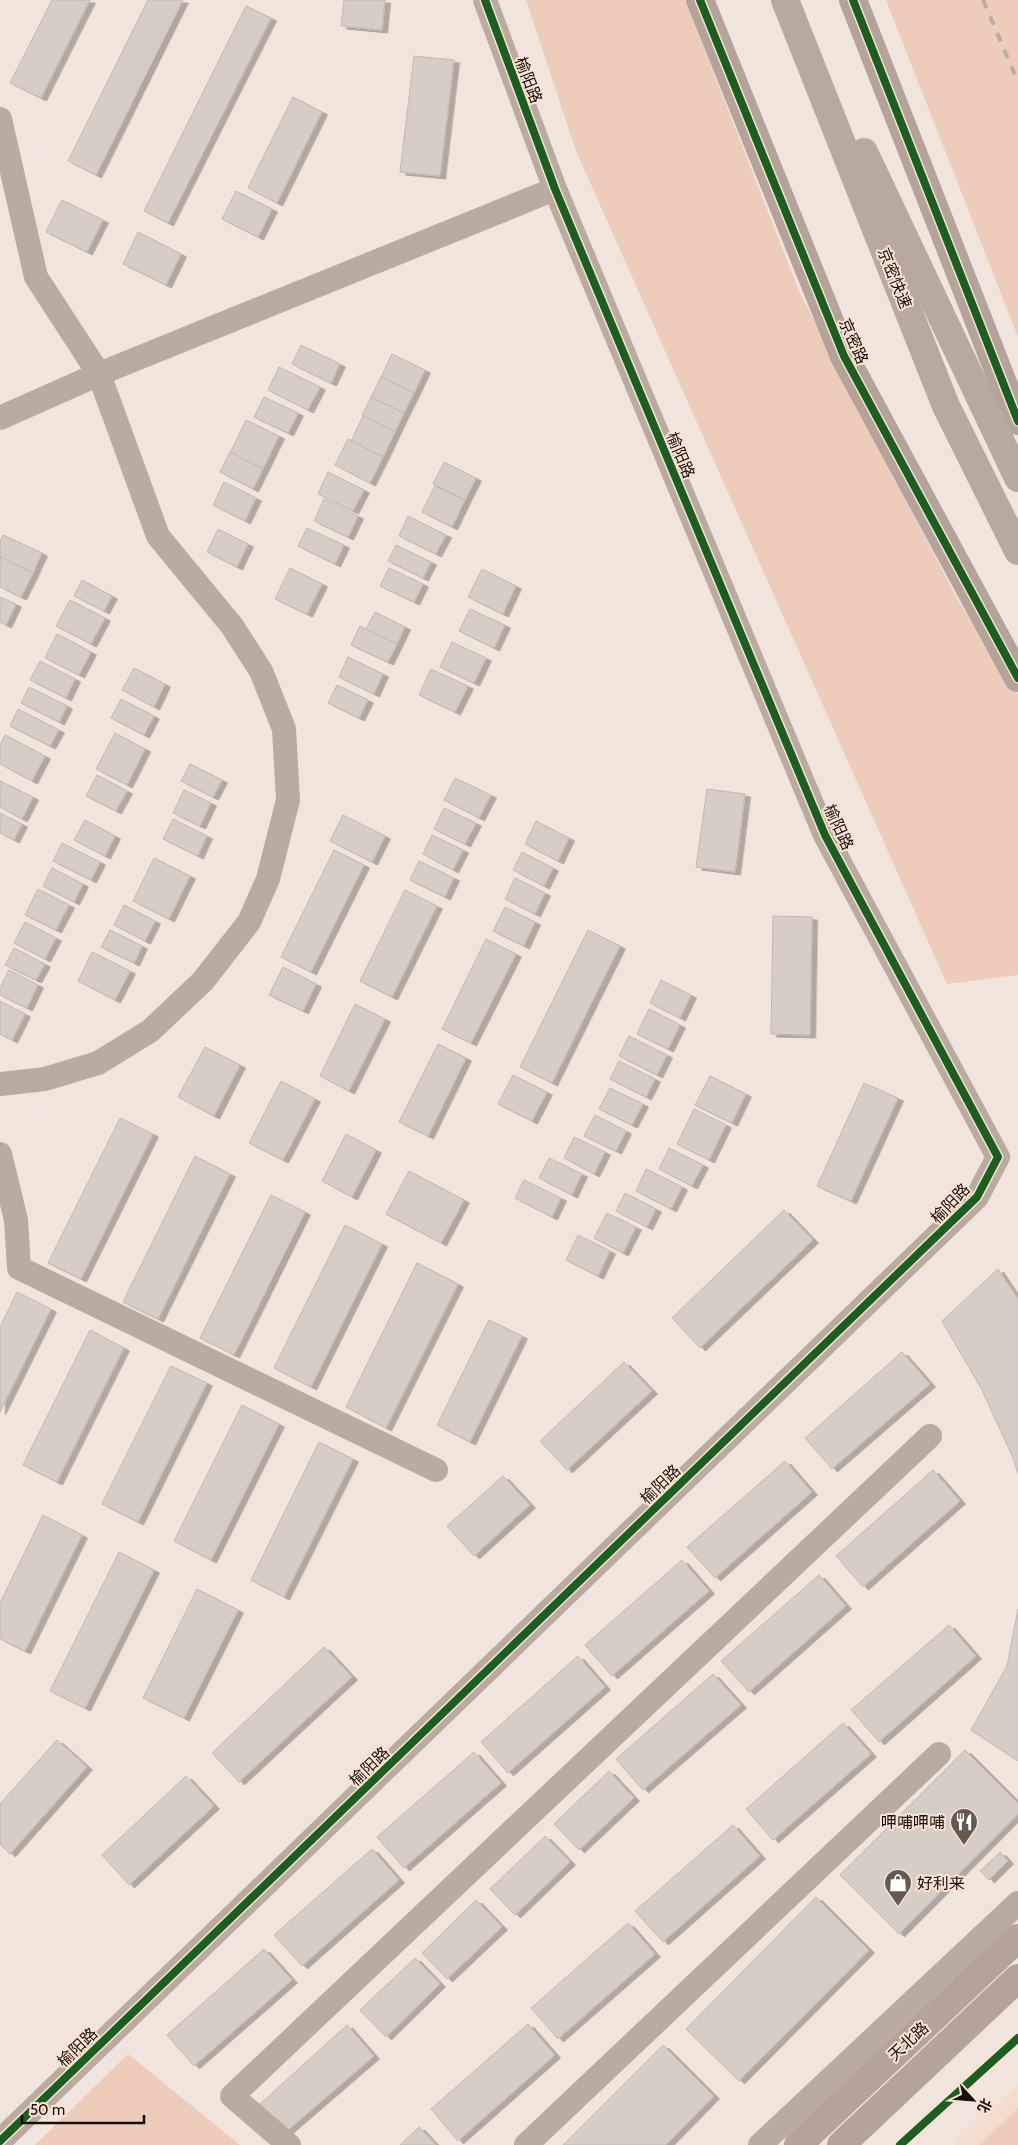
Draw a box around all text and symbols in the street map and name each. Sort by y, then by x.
street label: 榆阳路 [511,54,546,106]
street label: 京密快速 [874,245,915,311]
street label: 京密路 [835,315,872,367]
street label: 榆阳路 [662,429,699,481]
street label: 榆阳路 [820,801,857,853]
street label: 榆阳路 [927,1179,974,1227]
street label: 榆阳路 [636,1461,684,1508]
street label: 榆阳路 [345,1743,393,1790]
restaurant icon: 呷哺呷哺 [949,1807,979,1846]
place label: 呷哺呷哺 [881,1813,945,1832]
shop icon: 好利来 [883,1868,913,1907]
place label: 好利来 [917,1874,965,1893]
street label: 天北路 [884,2018,932,2065]
street label: 榆阳路 [53,2024,101,2071]
north arrow [948,2075,998,2125]
scale bar [22,2092,145,2124]
text: 北 [974,2095,996,2116]
text: 50 m [30,2101,65,2119]

